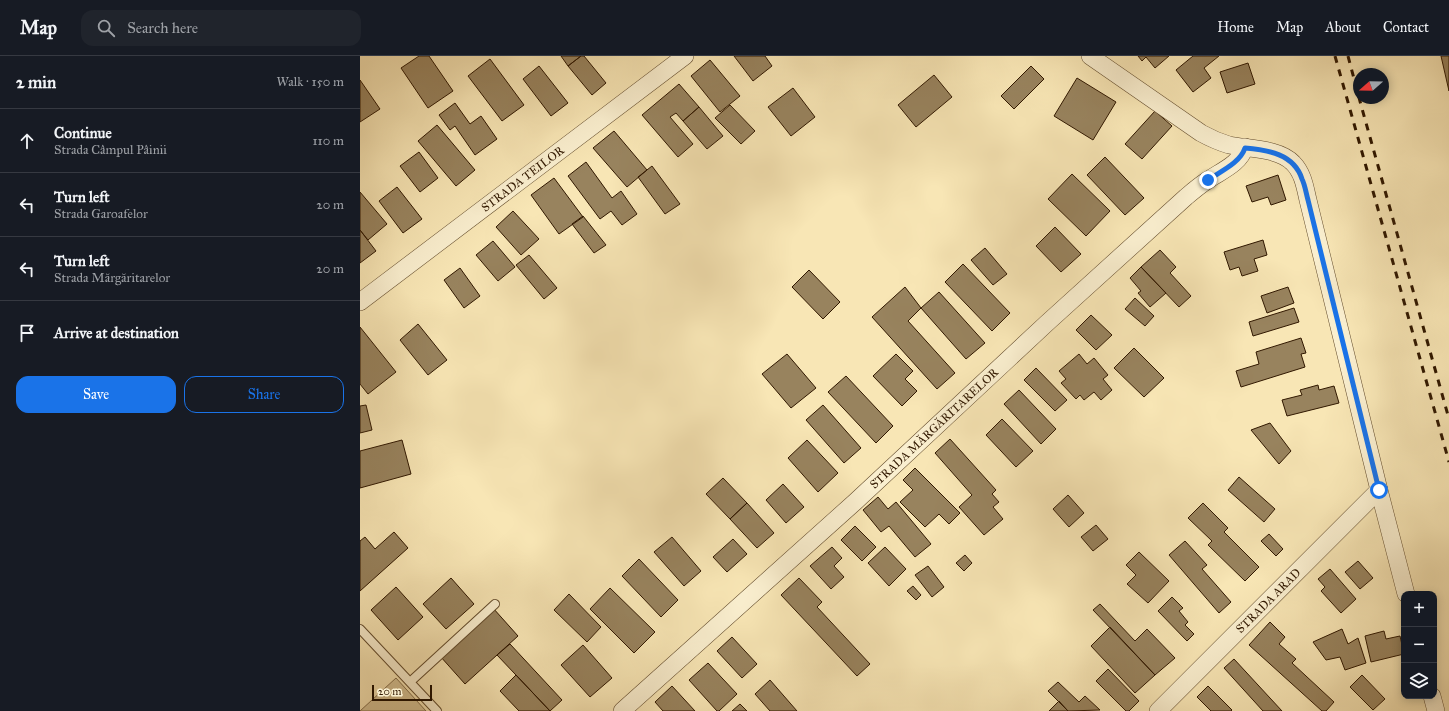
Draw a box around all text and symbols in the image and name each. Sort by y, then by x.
search box [81,10,361,46]
text: Map [20,16,57,39]
icon: search [95,17,117,39]
text: Search here [127,19,198,37]
text: Home [1217,19,1254,36]
text: Map [1276,19,1303,36]
text: About [1325,19,1361,36]
text: Contact [1383,19,1429,36]
north arrow [1353,68,1389,104]
text: 2 min [16,72,56,93]
text: Walk · 150 m [276,74,344,90]
text: Continue [54,124,112,142]
icon: ahead [16,130,38,152]
text: 110 m [312,133,344,149]
text: Strada Câmpul Pâinii [54,142,167,158]
street label: STRADA TEILOR [479,143,567,215]
route end [1199,171,1217,189]
text: Turn left [54,188,110,206]
icon: left [16,194,38,216]
text: 20 m [316,197,344,213]
text: Strada Garoafelor [54,206,148,222]
text: Turn left [54,252,110,270]
icon: left [16,258,38,280]
text: 20 m [316,261,344,277]
text: Strada Mărgăritarelor [54,270,170,286]
icon: arrive [16,322,38,344]
text: Arrive at destination [54,324,179,342]
street label: STRADA MĂRGĂRITARELOR [867,365,1001,492]
button: Save [16,376,176,413]
button: Share [184,376,344,413]
route start [1370,481,1388,499]
street label: STRADA ARAD [1233,565,1304,636]
map controls [1401,591,1437,699]
button: + [1401,591,1437,627]
button: − [1401,627,1437,663]
button: layers [1401,663,1437,699]
scale bar [372,683,432,702]
text: 20 m [378,685,401,698]

